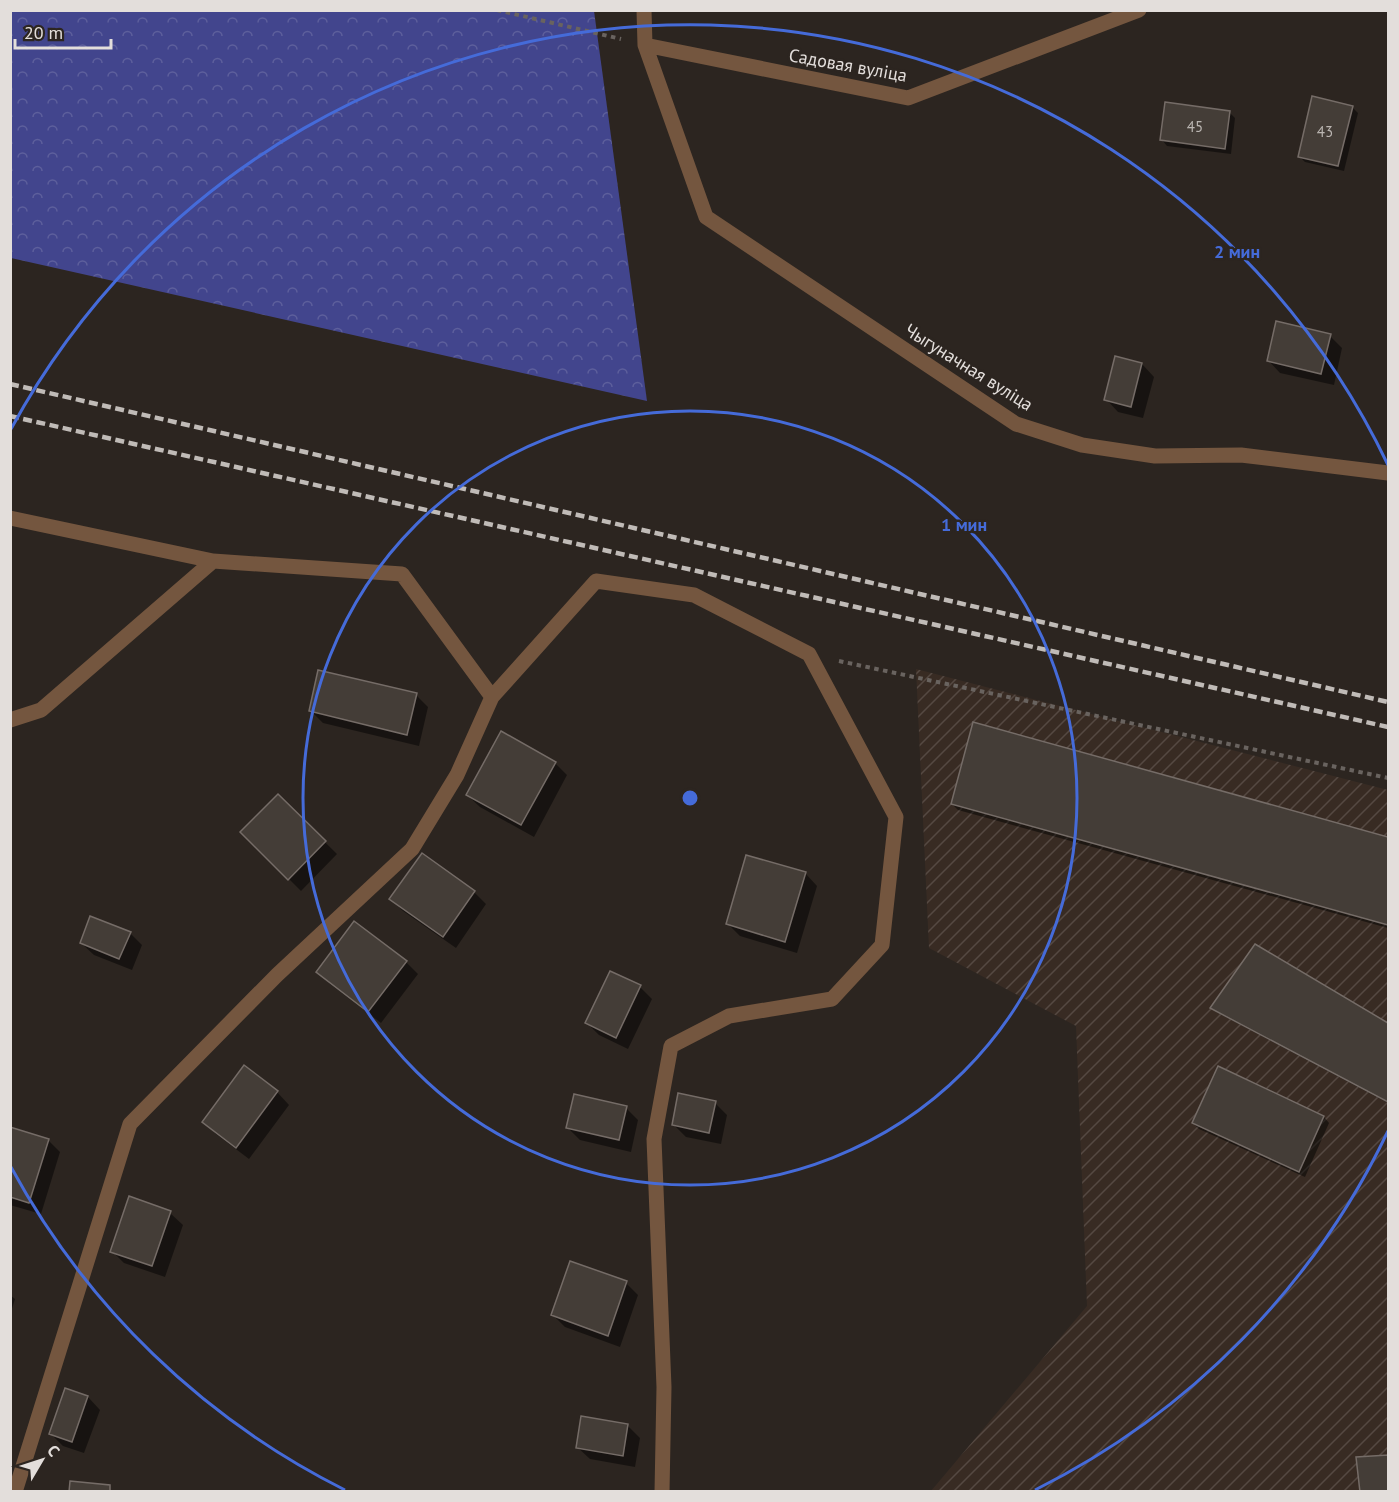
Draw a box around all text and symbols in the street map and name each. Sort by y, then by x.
scale bar [15,12,111,50]
text: 20 m [24,21,63,44]
street label: Садовая вуліца [787,43,909,87]
house number: 45 [1187,117,1203,136]
house number: 43 [1317,122,1333,141]
text: 2 мин [1214,240,1260,263]
street label: Чыгуначная вуліца [901,318,1037,416]
text: 1 мин [941,513,987,536]
centre of rings [680,788,700,808]
north arrow [12,1430,72,1490]
text: С [43,1441,64,1460]

